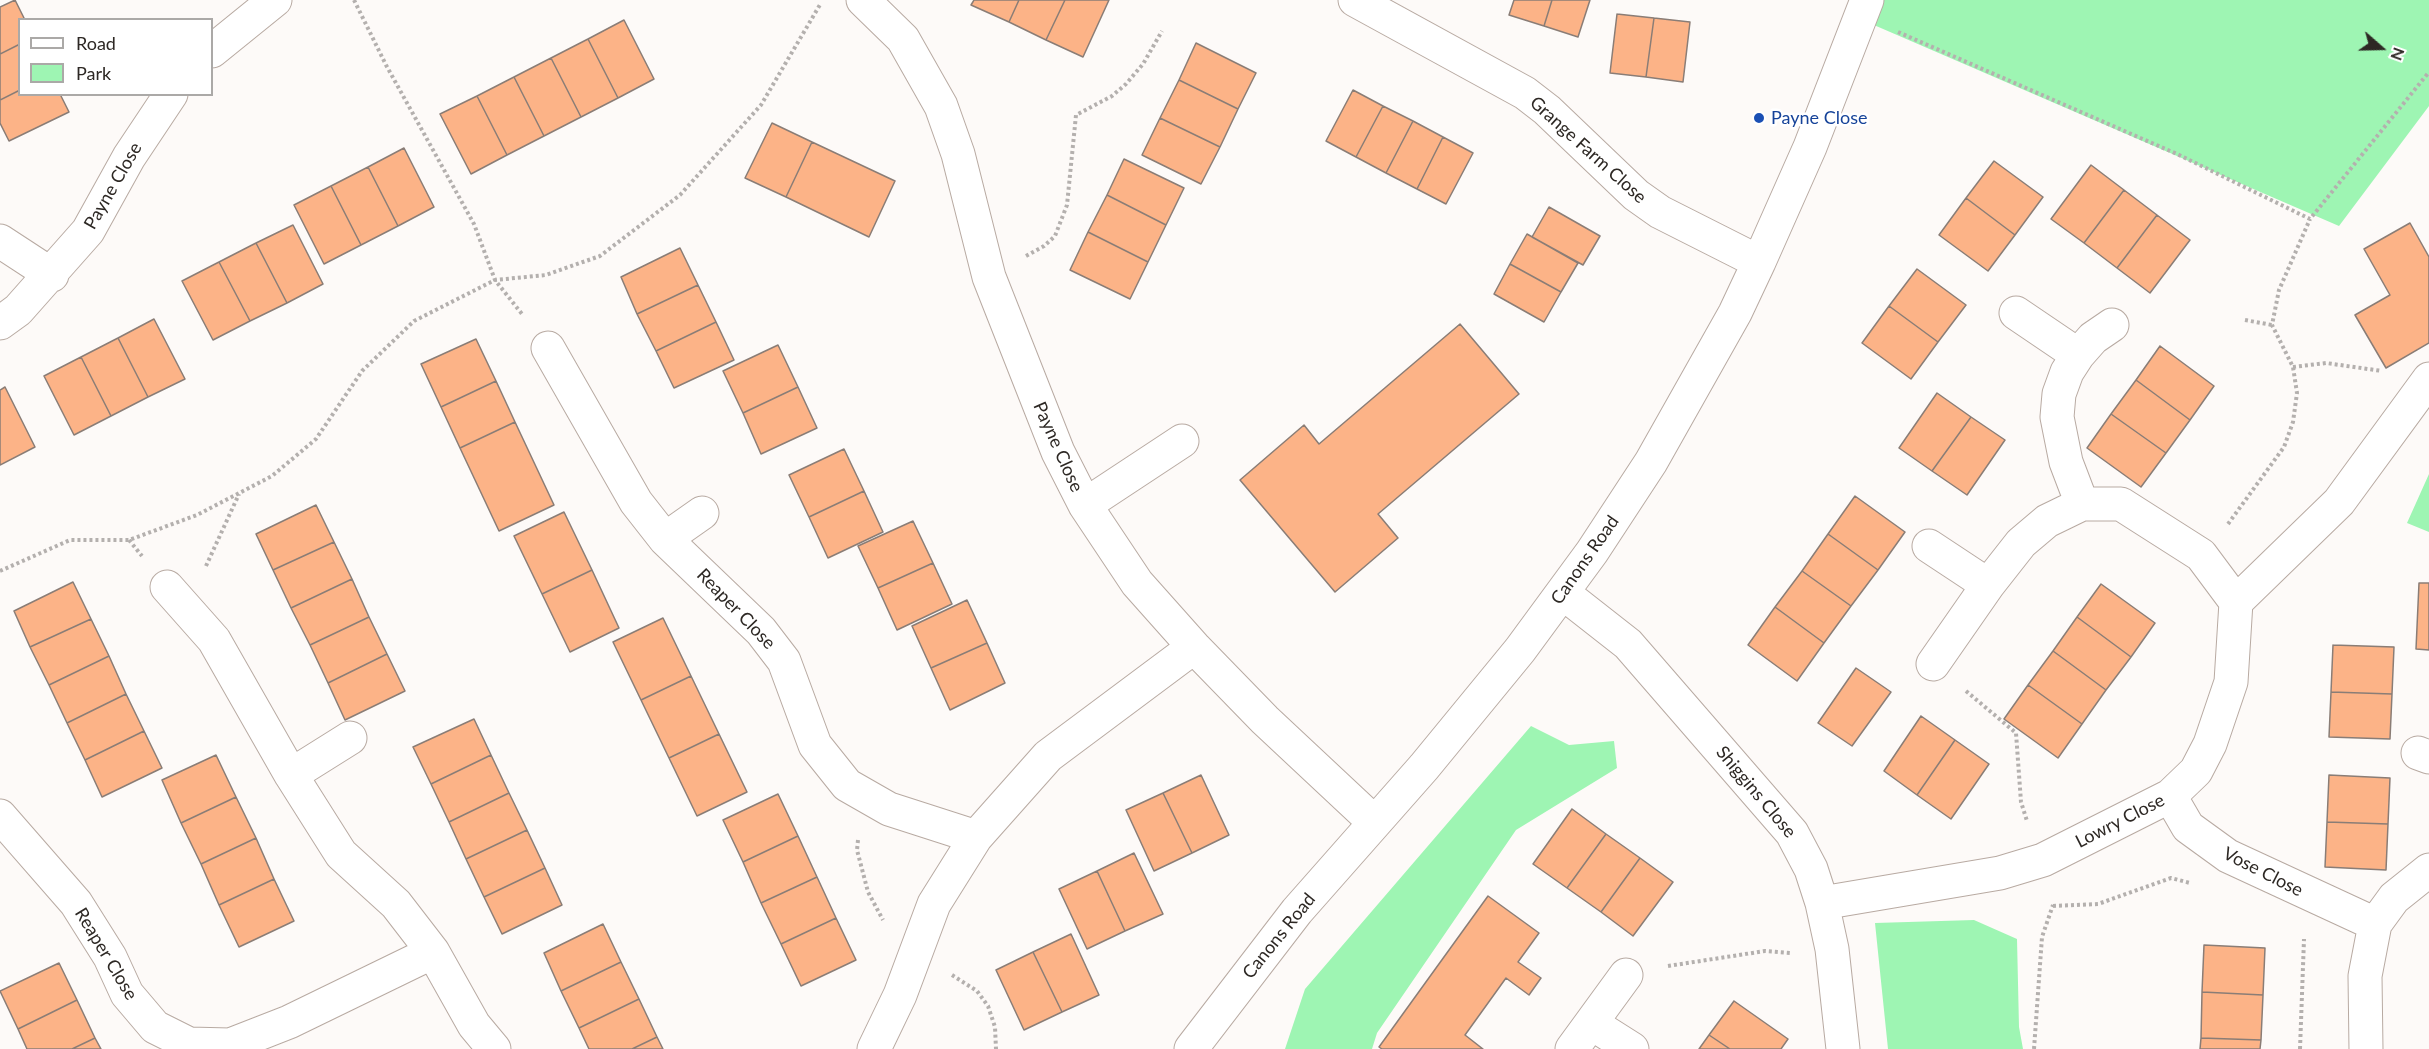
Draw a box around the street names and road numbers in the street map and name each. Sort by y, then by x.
street label: Grange Farm Close [1525,92,1651,208]
street label: Payne Close [80,139,146,233]
street label: Payne Close [1029,399,1087,495]
street label: Canons Road [1546,511,1624,609]
street label: Reaper Close [692,564,780,654]
street label: Shiggins Close [1711,742,1801,842]
street label: Lowry Close [2072,789,2168,853]
street label: Vose Close [2219,843,2307,901]
street label: Canons Road [1238,889,1320,983]
street label: Reaper Close [70,904,142,1004]

